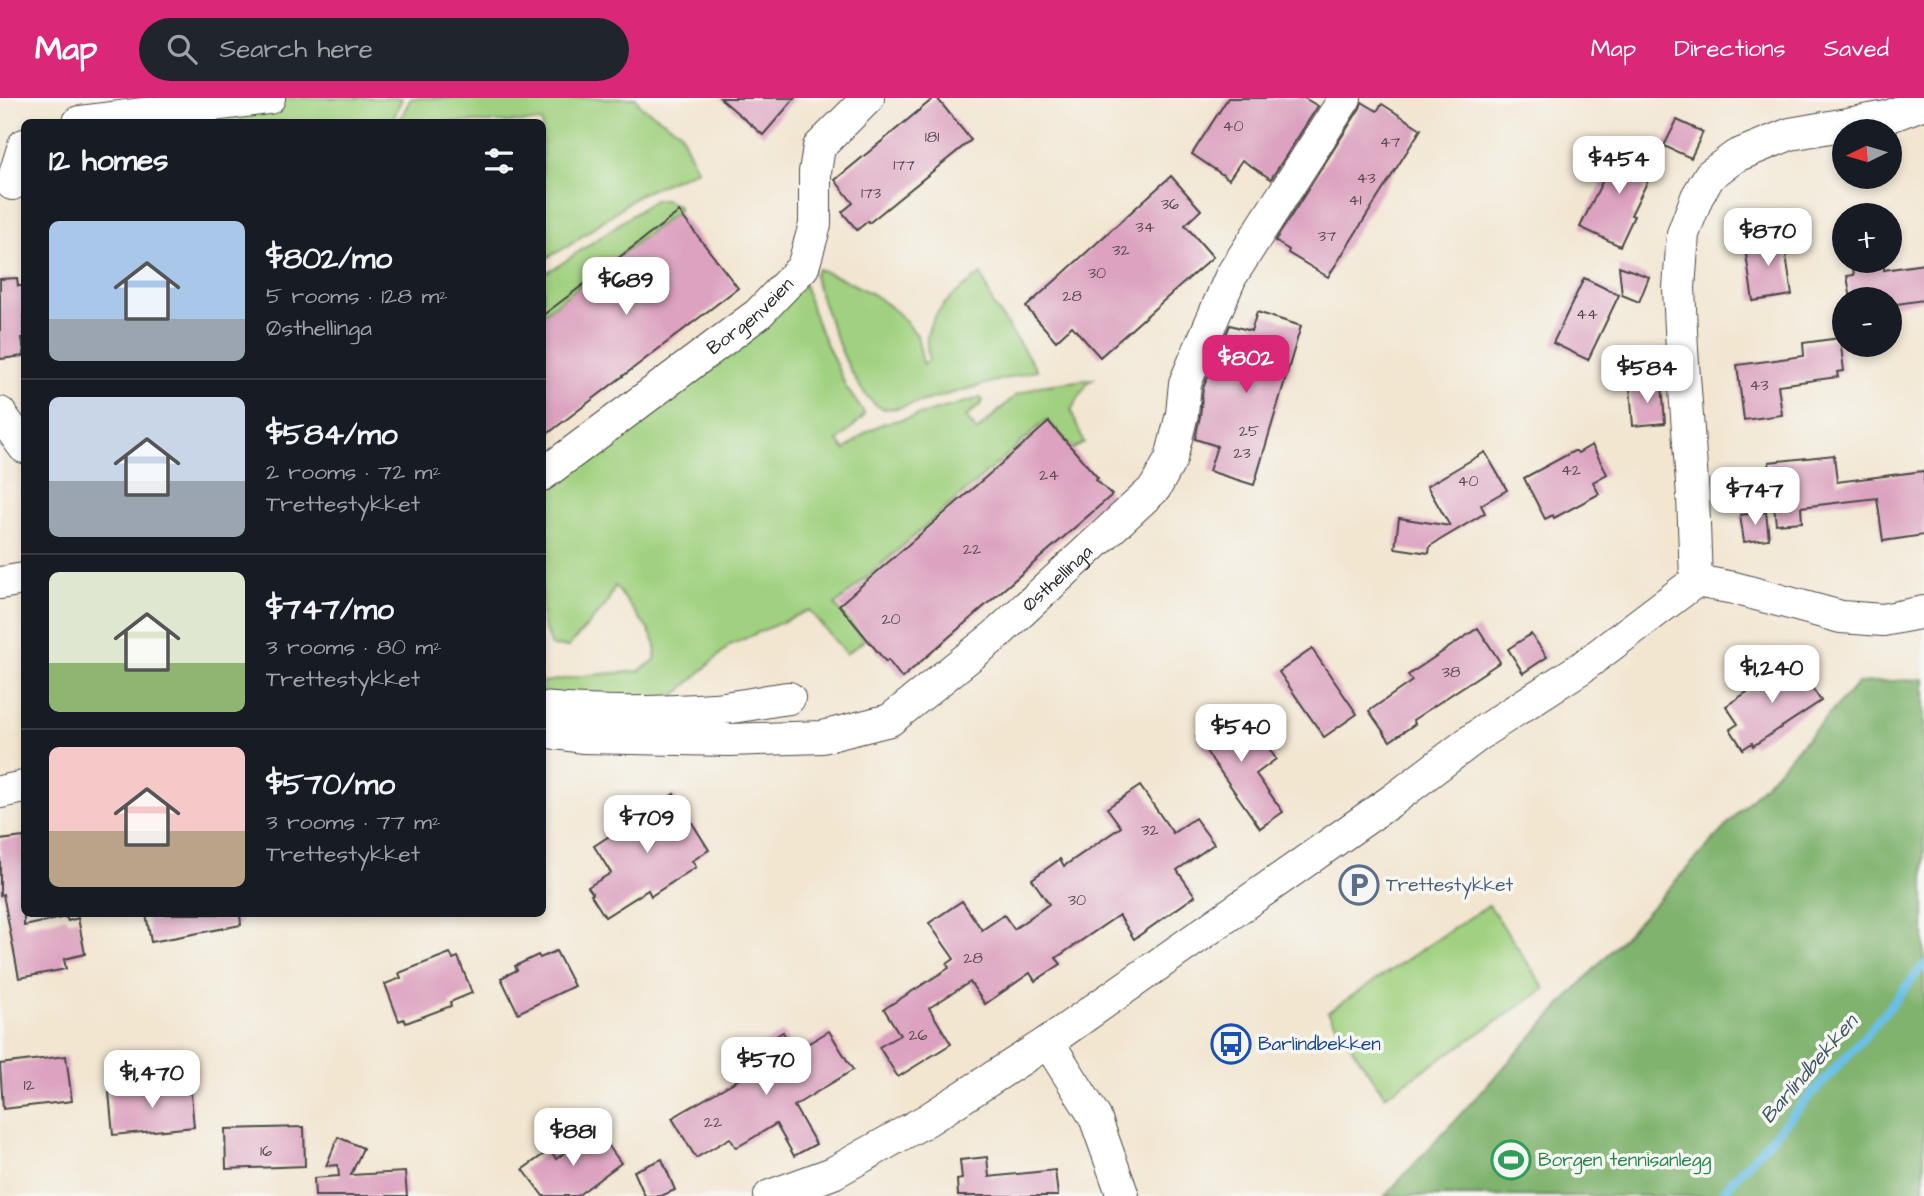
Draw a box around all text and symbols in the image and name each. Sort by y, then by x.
search box [139,18,629,81]
text: Map [35,26,97,72]
icon: search [163,30,201,68]
text: Search here [219,31,373,67]
text: Map [1591,32,1636,66]
text: Directions [1674,32,1786,66]
text: Saved [1824,32,1889,66]
house number: 40 [1223,115,1243,137]
north arrow [1832,119,1902,189]
map controls [1832,119,1902,357]
house number: 181 [925,126,939,148]
house number: 47 [1380,131,1401,153]
pin: $454 [1578,136,1660,196]
text: 12 homes [49,140,168,182]
icon: filters [480,142,518,180]
text: $454 [1589,143,1649,175]
house number: 177 [893,154,915,176]
house number: 43 [1356,167,1376,189]
house number: 173 [861,182,881,204]
house number: 41 [1349,189,1361,211]
house number: 36 [1161,193,1179,215]
button: + [1832,203,1902,273]
pin: $870 [1727,208,1809,268]
text: $870 [1740,215,1796,247]
house number: 34 [1135,216,1155,238]
house number: 37 [1318,225,1336,247]
text: $802/mo [266,238,392,280]
house number: 32 [1112,239,1130,261]
icon: home [105,249,189,333]
pin: $689 [585,258,667,317]
house number: 30 [1088,262,1106,284]
text: $689 [598,264,654,296]
street label: Borgenveien [701,271,800,361]
text: 5 rooms · 128 m² [266,280,448,312]
house number: 28 [1062,285,1082,307]
button: − [1832,287,1902,357]
house number: 44 [1576,303,1598,325]
text: Østhellinga [266,312,372,344]
pin: $802 [1205,336,1287,395]
text: $802 [1218,342,1274,374]
pin: $584 [1606,345,1688,405]
text: $584 [1617,352,1677,384]
house number: 43 [1749,374,1769,396]
text: $584/mo [266,414,398,456]
house number: 25 [1239,420,1260,442]
icon: home [105,425,189,509]
house number: 23 [1233,442,1251,464]
text: 2 rooms · 72 m² [266,456,441,488]
house number: 42 [1561,459,1581,481]
house number: 24 [1039,464,1059,486]
pin: $747 [1714,468,1796,527]
house number: 40 [1458,470,1478,492]
text: $747 [1727,474,1783,506]
text: Trettestykket [266,488,420,520]
house number: 22 [963,538,981,560]
street label: Østhellinga [1016,538,1099,618]
text: $747/mo [266,589,394,631]
icon: home [105,600,189,684]
house number: 20 [881,608,901,630]
text: 3 rooms · 80 m² [266,631,442,663]
pin: $1,240 [1715,646,1829,705]
text: $1,240 [1740,652,1804,684]
house number: 38 [1442,661,1460,683]
text: Trettestykket [266,663,420,695]
pin: $540 [1200,704,1282,764]
text: $540 [1211,711,1271,743]
text: $570/mo [266,764,395,806]
icon: home [105,775,189,859]
pin: $709 [606,796,688,855]
text: $709 [620,802,674,834]
text: 3 rooms · 77 m² [266,806,441,838]
house number: 32 [1141,819,1159,841]
text: Trettestykket [266,838,420,870]
parking icon: Trettestykket [1338,864,1380,906]
place label: Trettestykket [1386,872,1514,900]
house number: 30 [1068,889,1086,911]
house number: 28 [963,947,983,969]
water label: Barlindbekken [1754,1007,1865,1130]
bus stop icon: Barlindbekken [1210,1023,1252,1065]
house number: 26 [908,1024,928,1046]
place label: Barlindbekken [1258,1031,1381,1058]
pin: $570 [725,1038,807,1097]
text: $570 [737,1044,795,1076]
pin: $1,470 [95,1051,209,1110]
text: $1,470 [120,1057,184,1089]
house number: 12 [23,1074,35,1096]
pin: $881 [532,1108,614,1168]
house number: 22 [704,1111,722,1133]
text: $881 [550,1115,596,1147]
sports icon: Borgen tennisanlegg [1490,1139,1532,1181]
house number: 16 [260,1140,272,1162]
place label: Borgen tennisanlegg [1538,1147,1711,1175]

